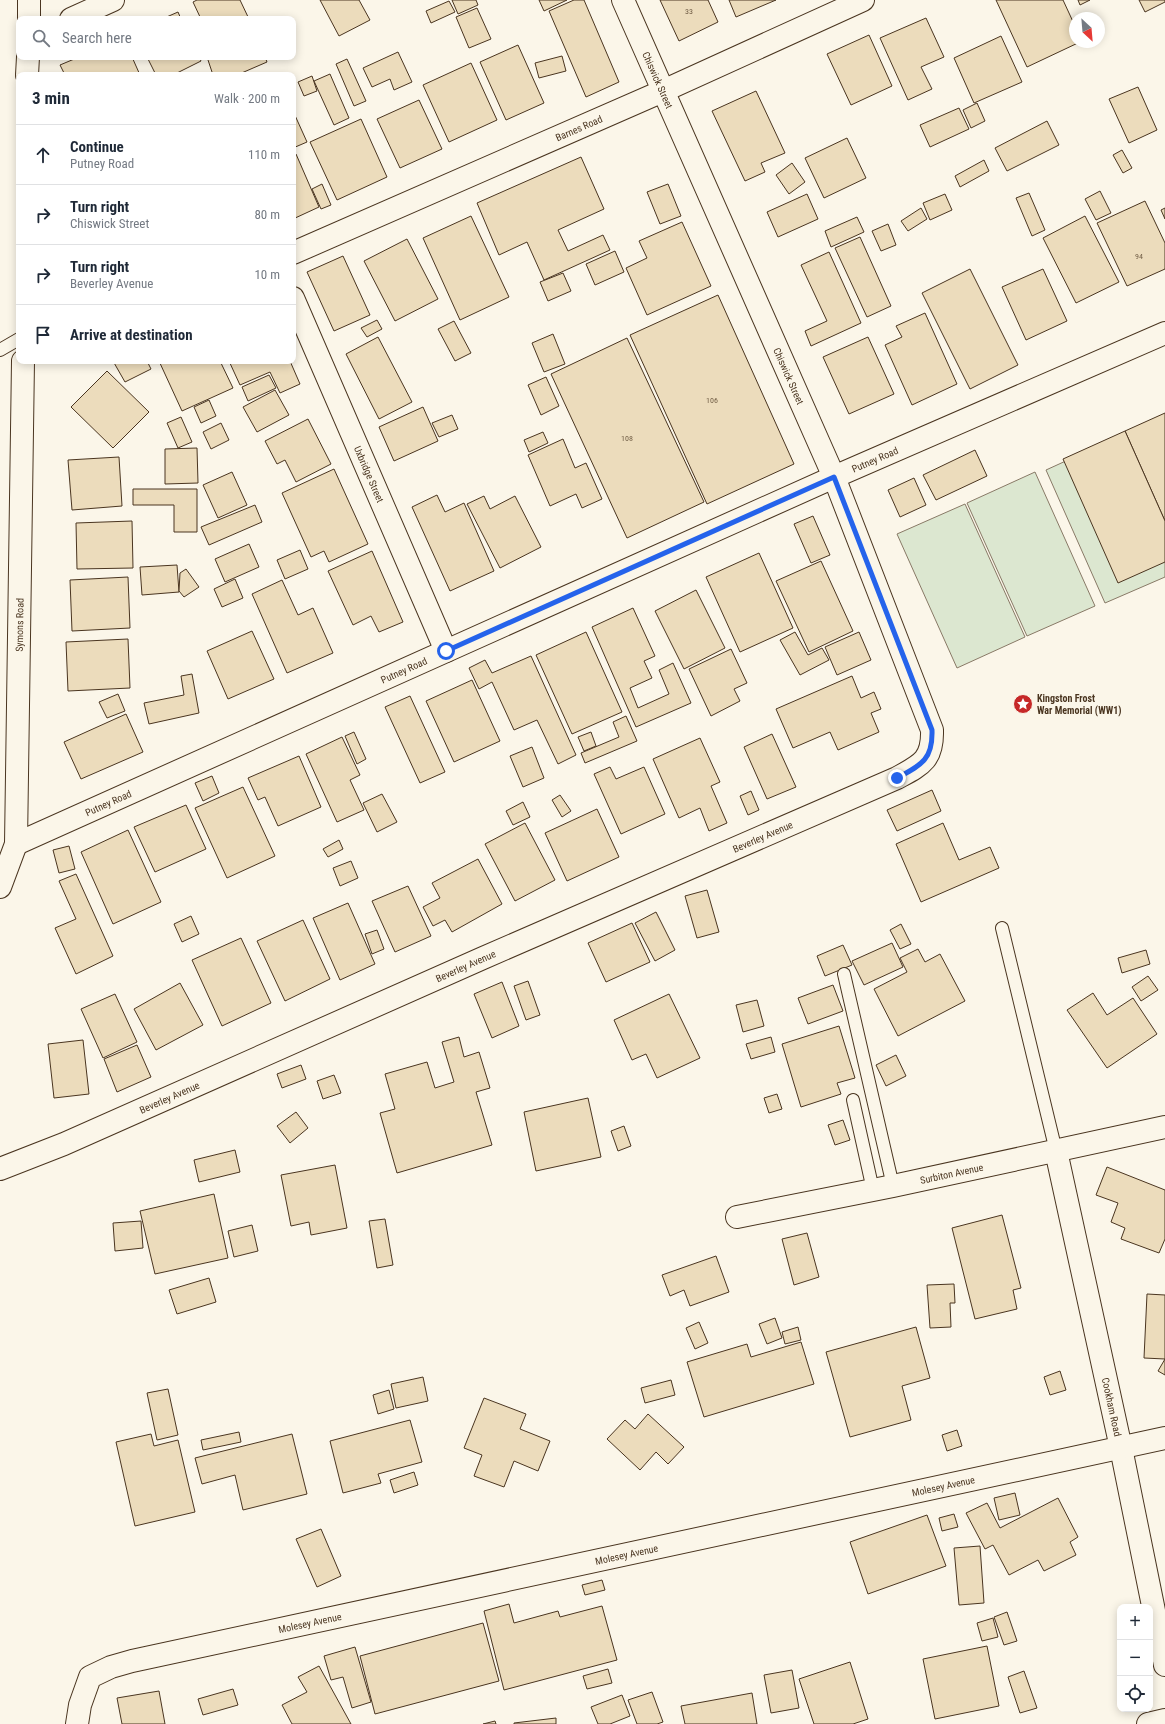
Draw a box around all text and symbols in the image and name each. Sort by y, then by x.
house number: 33 [685,7,693,16]
north arrow [1069,12,1105,48]
search box [16,16,296,60]
icon: search [30,27,52,49]
text: Search here [62,29,132,47]
street label: Chiswick Street [640,50,675,110]
text: 3 min [32,88,70,108]
text: Walk · 200 m [214,91,280,106]
street label: Barnes Road [554,113,604,143]
text: Continue [70,138,124,156]
icon: ahead [32,144,54,166]
text: 110 m [248,147,280,162]
text: Putney Road [70,156,134,171]
text: Turn right [70,198,129,216]
icon: right [32,204,54,226]
text: 80 m [254,207,280,222]
text: Chiswick Street [70,216,149,231]
house number: 94 [1135,252,1143,261]
text: Turn right [70,258,129,276]
icon: right [32,264,54,286]
text: 10 m [254,267,280,282]
text: Beverley Avenue [70,276,153,291]
icon: arrive [32,324,54,346]
text: Arrive at destination [70,326,193,344]
street label: Chiswick Street [771,346,806,406]
house number: 106 [706,396,718,405]
house number: 108 [621,434,633,443]
street label: Uxbridge Street [352,444,386,504]
street label: Putney Road [850,445,900,475]
street label: Symons Road [14,598,26,652]
route start [437,642,455,660]
street label: Putney Road [379,655,429,686]
place icon: Kingston Frost War Memorial (WW1) [1012,693,1034,715]
place label: Kingston Frost War Memorial (WW1) [1037,693,1122,717]
route end [888,769,906,787]
street label: Putney Road [84,788,133,818]
street label: Beverley Avenue [731,819,795,855]
street label: Beverley Avenue [434,948,498,984]
street label: Beverley Avenue [138,1079,201,1116]
street label: Surbiton Avenue [919,1162,985,1186]
street label: Cookham Road [1100,1377,1123,1437]
street label: Molesey Avenue [911,1474,976,1498]
street label: Molesey Avenue [594,1543,659,1567]
map controls [1117,1604,1153,1712]
button: + [1117,1604,1153,1640]
street label: Molesey Avenue [277,1611,343,1635]
button: − [1117,1640,1153,1676]
button: locate [1117,1676,1153,1712]

